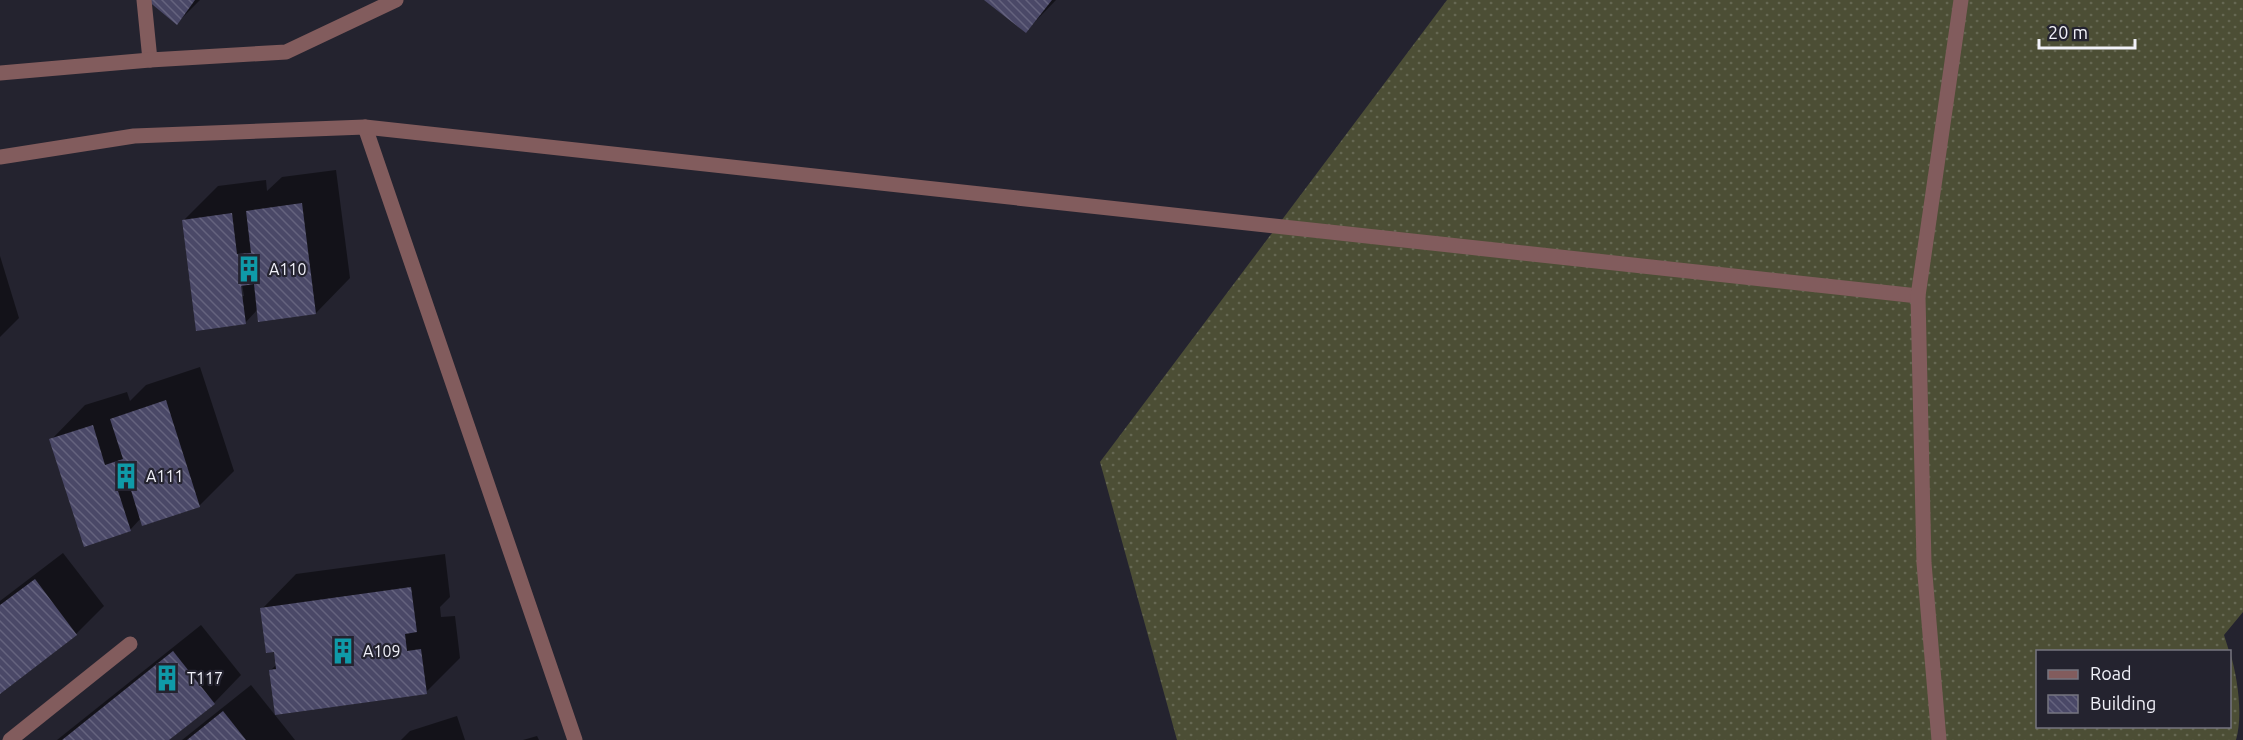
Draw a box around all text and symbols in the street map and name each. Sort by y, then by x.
scale bar [2039,12,2135,50]
text: 20 m [2048,22,2088,42]
building icon: A110 [234,254,264,284]
place label: A110 [269,260,306,278]
building icon: A111 [111,461,141,491]
place label: A111 [146,467,183,485]
building icon: A109 [328,636,358,666]
place label: A109 [363,642,400,660]
legend [2036,650,2231,728]
building icon: T117 [152,663,182,693]
text: Road [2090,663,2132,683]
place label: T117 [187,669,223,687]
text: Building [2090,693,2156,713]

